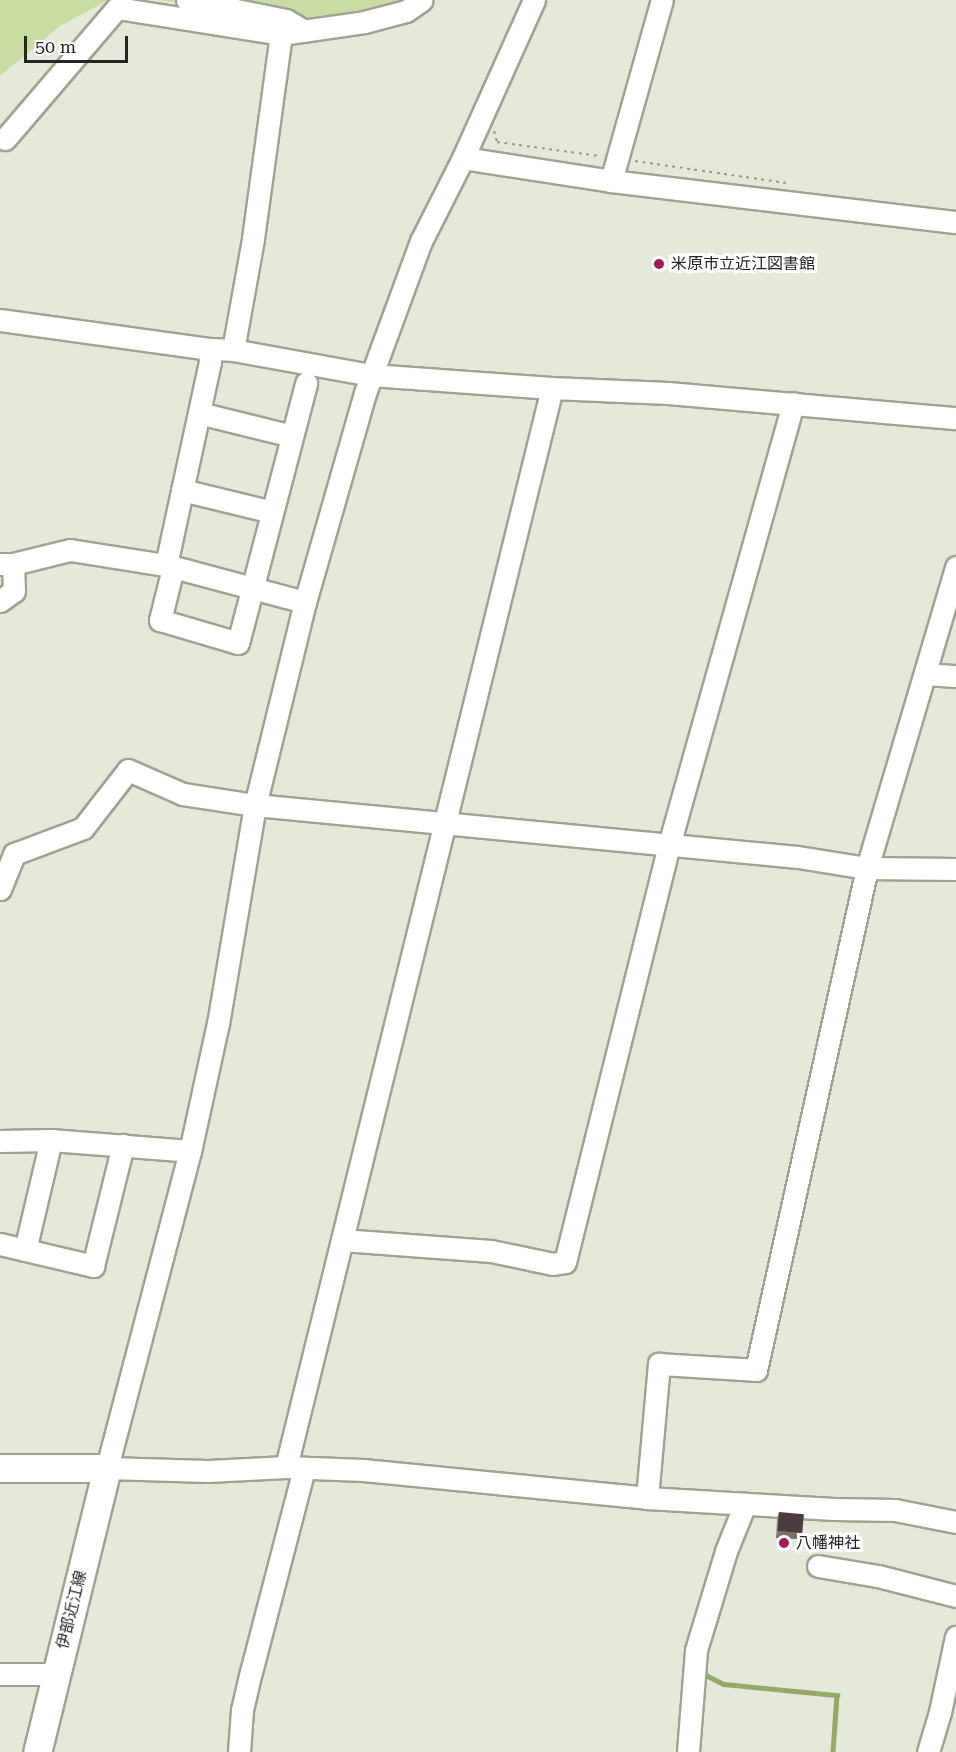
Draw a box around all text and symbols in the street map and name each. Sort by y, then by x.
scale bar [27,24,130,62]
text: 50 m [35,36,76,57]
place label: 米原市立近江図書館 [671,254,815,274]
marker: 米原市立近江図書館 [652,257,666,271]
place label: 八幡神社 [796,1533,860,1553]
marker: 八幡神社 [777,1536,791,1550]
street label: 伊部近江線 [53,1569,91,1651]

